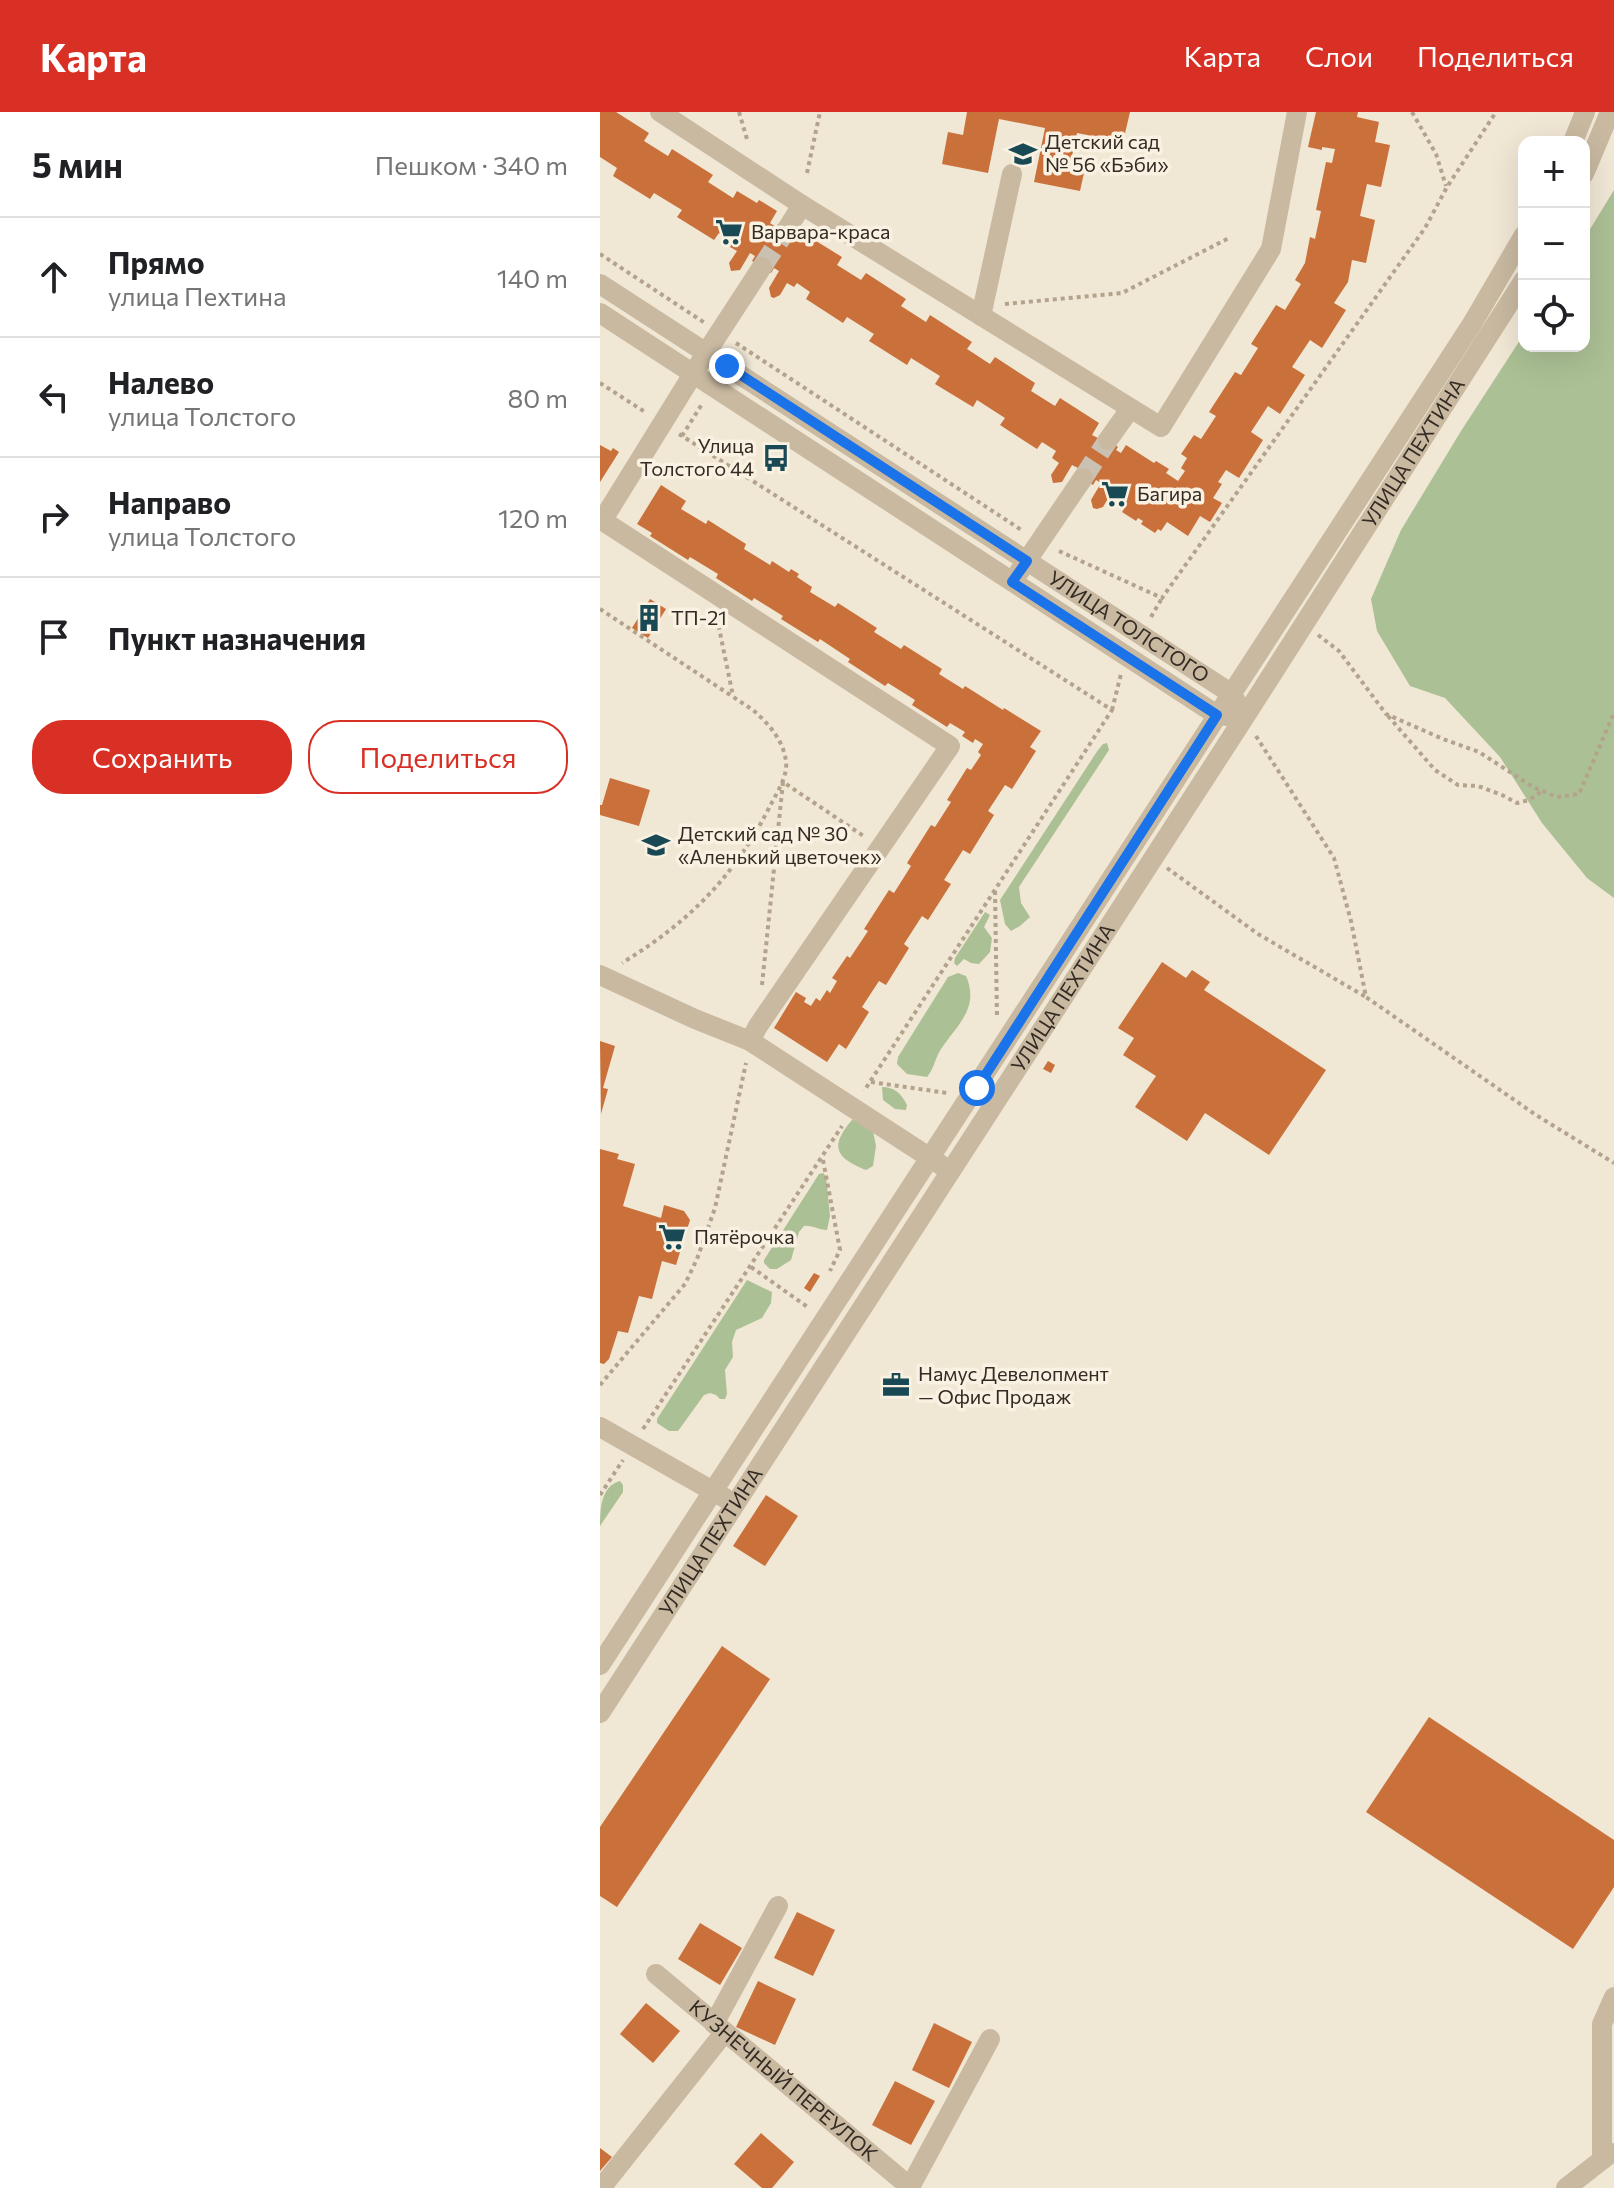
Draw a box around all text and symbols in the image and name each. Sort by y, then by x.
text: Карта [40,33,147,80]
text: Карта [1184,39,1261,73]
text: Слои [1305,39,1373,73]
text: Поделиться [1417,39,1574,73]
place label: Детский сад № 56 «Бэби» [1045,129,1169,176]
map controls [1518,136,1590,352]
button: + [1518,136,1590,208]
school or university icon: Детский сад № 56 «Бэби» [1008,139,1038,169]
text: 5 мин [32,143,123,185]
text: Пешком · 340 m [375,149,568,180]
button: − [1518,208,1590,280]
supermarket icon: Варвара-краса [714,217,744,247]
place label: Варвара-краса [751,219,891,243]
text: Прямо [108,243,205,280]
icon: ahead [32,255,76,299]
text: 140 m [497,262,568,293]
text: улица Пехтина [108,280,287,311]
button: locate [1518,280,1590,352]
route end [709,348,745,384]
text: Налево [108,363,214,400]
street label: УЛИЦА ПЕХТИНА [1356,373,1469,531]
icon: left [32,375,76,419]
text: 80 m [508,382,568,413]
text: улица Толстого [108,400,296,431]
place label: Улица Толстого 44 [640,433,754,480]
bus stop icon: Улица Толстого 44 [761,443,791,473]
supermarket icon: Багира [1100,479,1130,509]
place label: Багира [1137,481,1202,505]
text: Направо [108,483,231,520]
icon: right [32,495,76,539]
text: 120 m [498,502,568,533]
text: улица Толстого [108,520,296,551]
street label: УЛИЦА ТОЛСТОГО [1044,565,1214,687]
building icon: ТП-21 [634,603,664,633]
place label: ТП-21 [671,605,727,629]
icon: arrive [32,615,76,659]
text: Пункт назначения [108,619,366,656]
button: Сохранить [32,720,292,794]
button: Поделиться [308,720,568,794]
place label: Детский сад № 30 «Аленький цветочек» [678,821,882,868]
school or university icon: Детский сад № 30 «Аленький цветочек» [641,830,671,860]
street label: УЛИЦА ПЕХТИНА [1005,918,1119,1076]
route start [959,1070,995,1106]
supermarket icon: Пятёрочка [657,1222,687,1252]
place label: Пятёрочка [694,1224,795,1248]
place label: Намус Девелопмент — Офис Продаж [918,1361,1109,1408]
office icon: Намус Девелопмент — Офис Продаж [881,1370,911,1400]
street label: УЛИЦА ПЕХТИНА [653,1462,767,1620]
street label: КУЗНЕЧНЫЙ ПЕРЕУЛОК [685,1994,883,2166]

